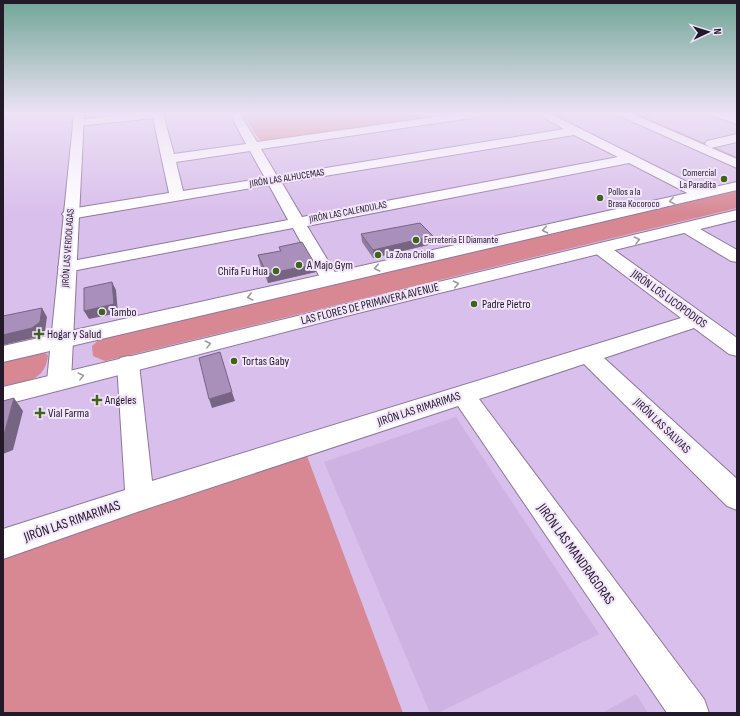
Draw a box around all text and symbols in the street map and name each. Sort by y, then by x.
north arrow [688,12,728,52]
text: N [711,28,724,35]
street label: JIRÓN LAS ALHUCEMAS [248,166,325,190]
place label: Comercial La Paradita [679,167,716,191]
marker: Comercial La Paradita [719,174,729,184]
place label: Pollos a la Brasa Kocoroco [608,186,660,210]
marker: Pollos a la Brasa Kocoroco [595,193,605,203]
one-way arrow [668,196,675,204]
street label: JIRÓN LAS CALENDULAS [307,199,388,226]
street label: JIRÓN LAS VERDOLAGAS [59,208,77,289]
one-way arrow [542,225,548,233]
place label: Ferretería El Diamante [424,234,498,246]
marker: Ferretería El Diamante [411,235,421,245]
one-way arrow [634,237,640,245]
place label: La Zona Criolla [386,249,434,261]
marker: La Zona Criolla [373,250,383,260]
place label: A Majo Gym [306,258,353,273]
marker: A Majo Gym [294,260,304,270]
place label: Chifa Fu Hua [218,264,268,279]
one-way arrow [374,264,380,272]
marker: Chifa Fu Hua [271,266,281,276]
street label: JIRÓN LOS LICOPODIOS [627,266,710,332]
street label: LAS FLORES DE PRIMAVERA AVENUE [299,280,441,328]
one-way arrow [453,280,459,288]
one-way arrow [247,293,254,301]
place label: Padre Pietro [482,297,531,312]
marker: Padre Pietro [469,299,479,309]
place label: Tambo [110,305,136,320]
marker: Tambo [97,307,107,317]
place label: Hogar y Salud [47,327,101,342]
marker: Hogar y Salud [34,329,44,339]
one-way arrow [204,340,211,349]
place label: Tortas Gaby [242,354,290,369]
marker: Tortas Gaby [229,356,239,366]
one-way arrow [78,372,85,381]
street label: JIRÓN LAS RIMARIMAS [375,388,463,430]
place label: Angeles [104,393,136,408]
street label: JIRÓN LAS SALVIAS [630,394,694,457]
marker: Angeles [92,395,102,405]
place label: Vial Farma [48,406,89,421]
marker: Vial Farma [35,408,45,418]
street label: JIRÓN LAS RIMARIMAS [21,497,123,546]
street label: JIRÓN LAS MANDRAGORAS [533,499,618,608]

